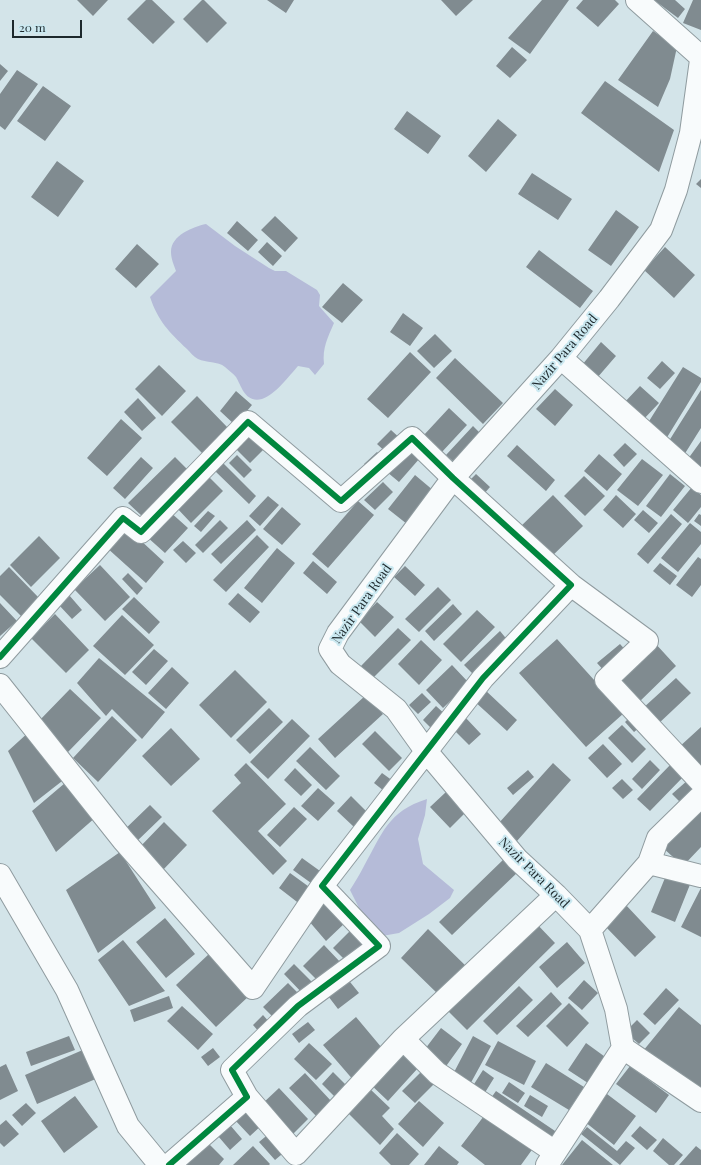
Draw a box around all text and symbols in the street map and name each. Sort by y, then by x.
scale bar [14,12,84,38]
text: 20 m [19,19,46,35]
street label: Nazir Para Road [529,311,601,393]
street label: Nazir Para Road [329,561,395,647]
street label: Nazir Para Road [495,834,573,912]

